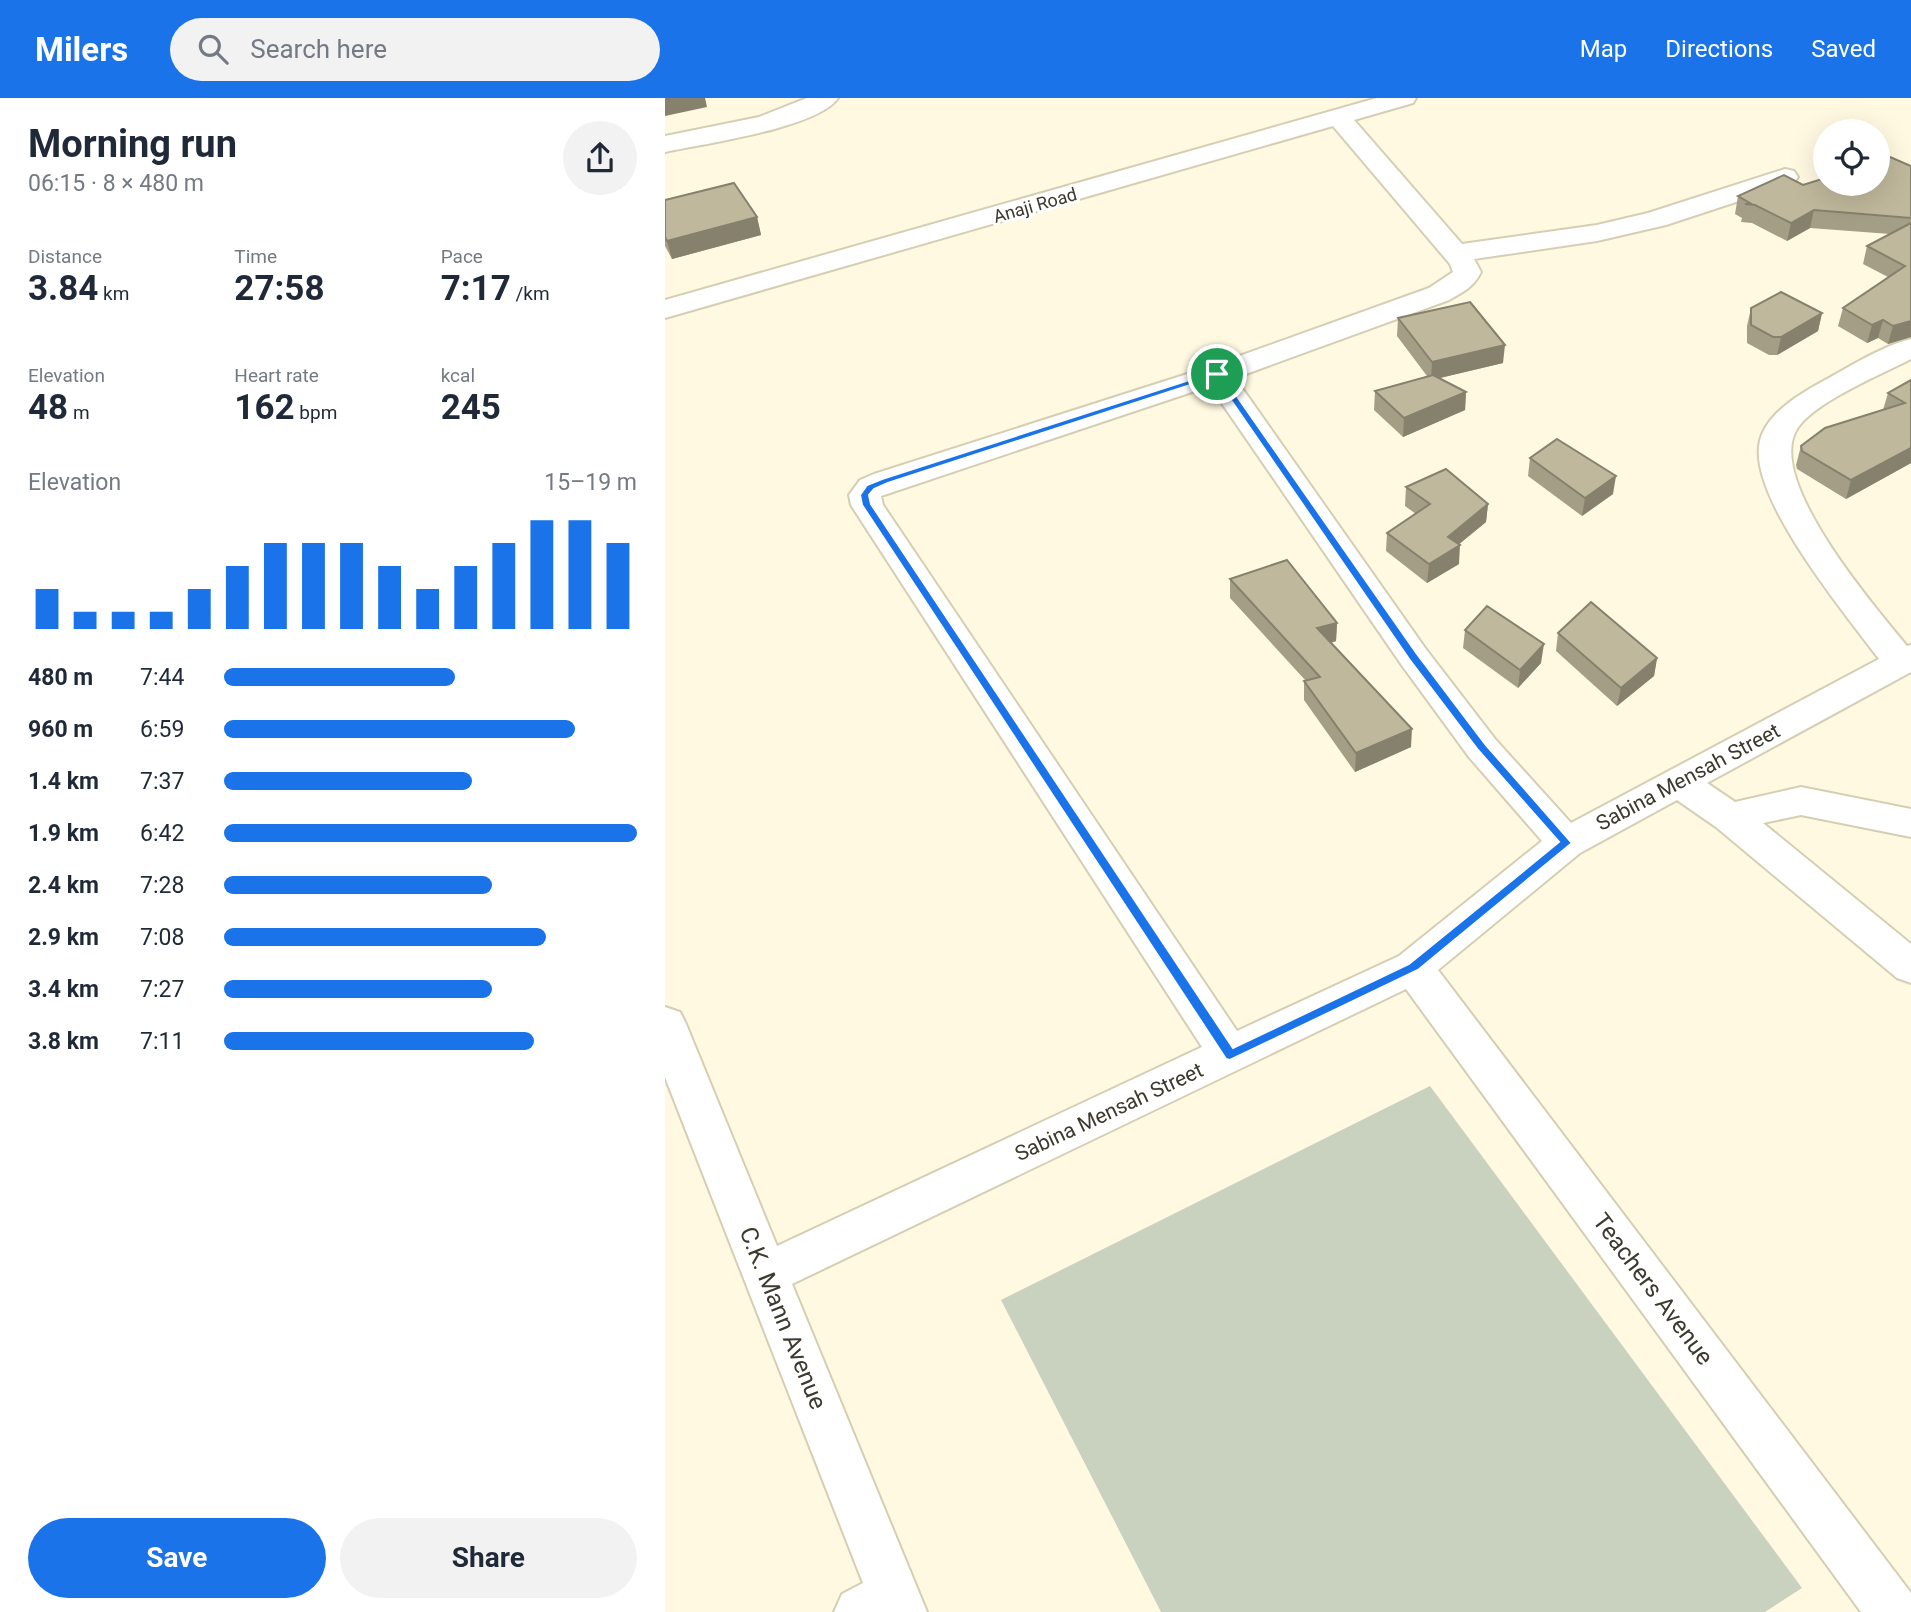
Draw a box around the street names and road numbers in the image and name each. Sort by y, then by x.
street label: Anaji Road [991,183,1079,227]
street label: Sabina Mensah Street [1592,718,1784,836]
street label: Sabina Mensah Street [1011,1058,1207,1166]
street label: Teachers Avenue [1587,1208,1719,1370]
street label: C.K. Mann Avenue [734,1223,832,1413]

